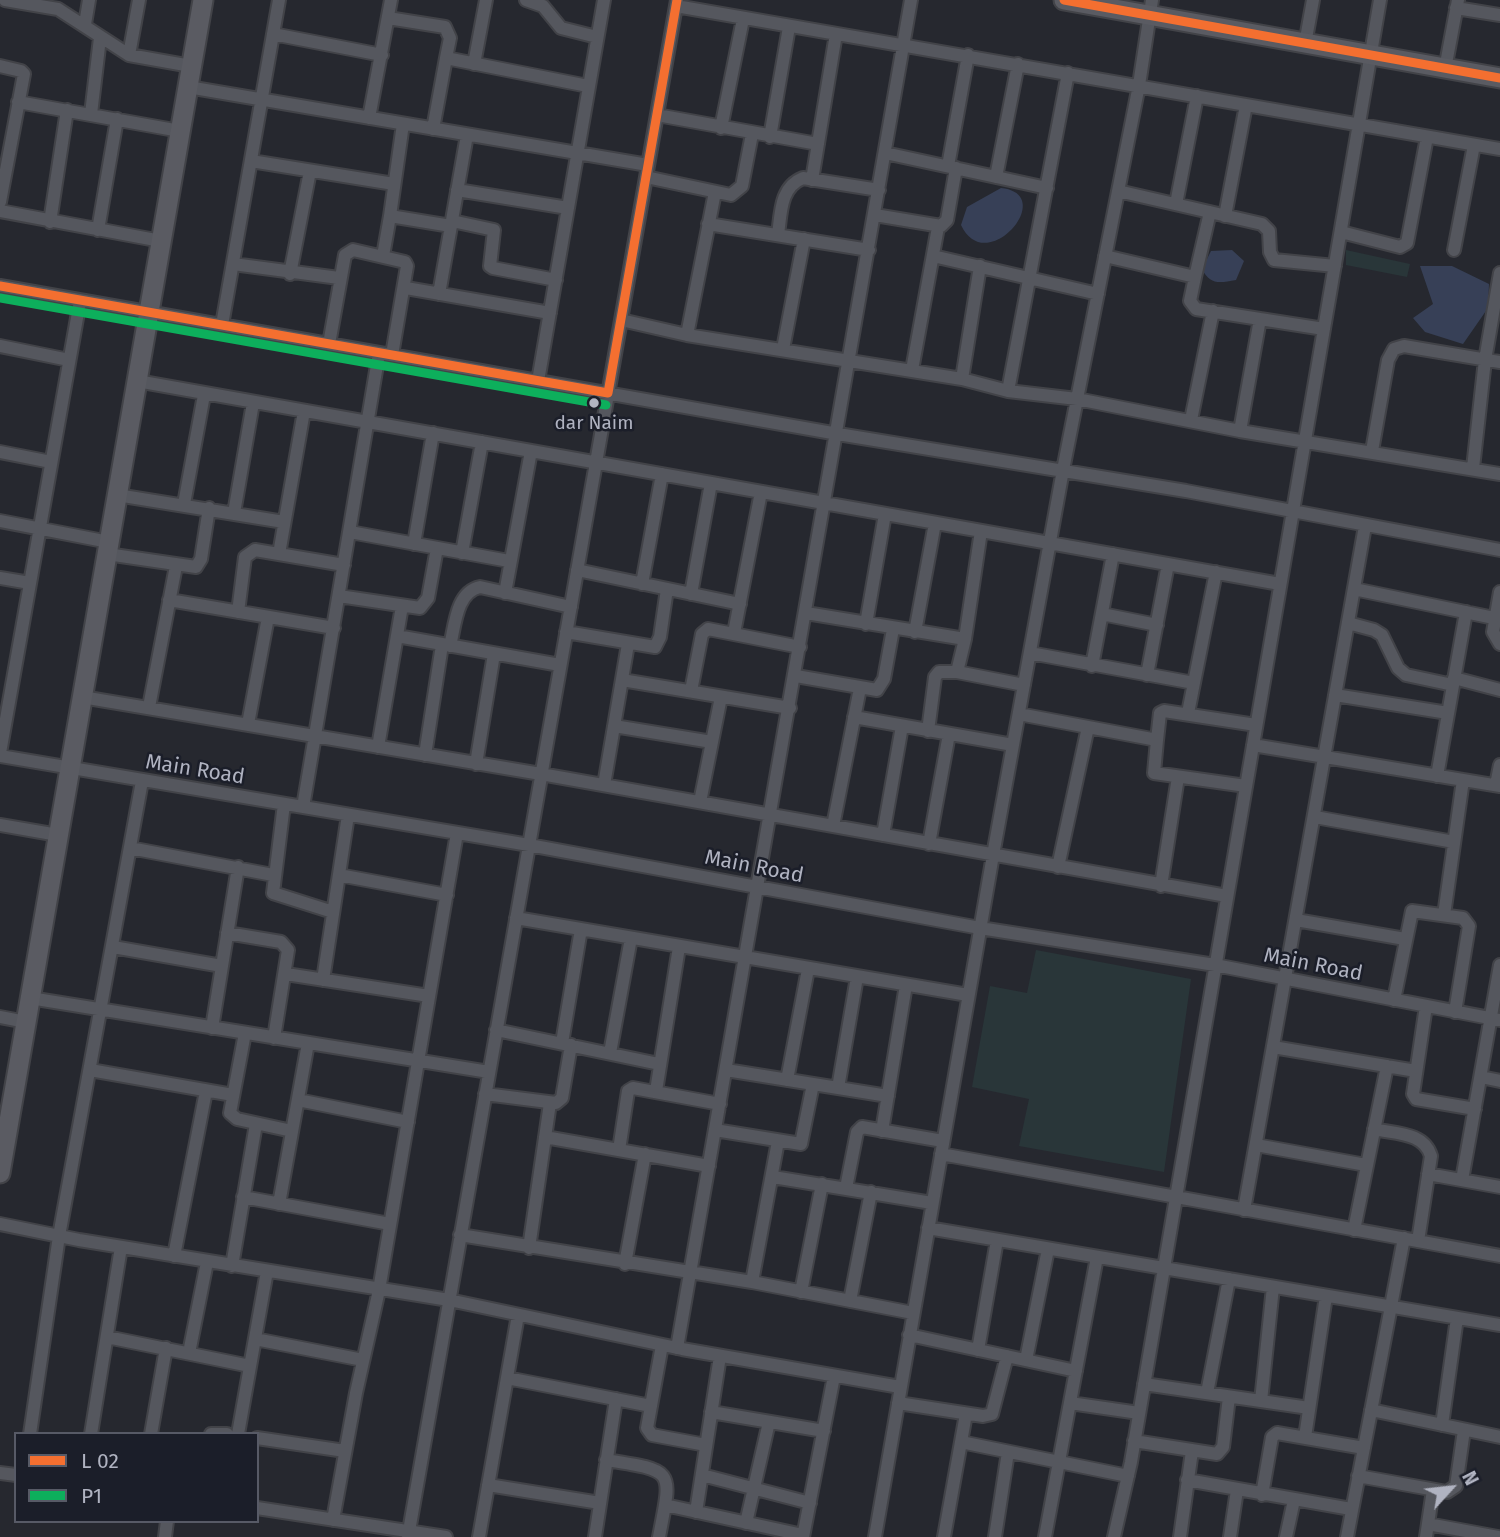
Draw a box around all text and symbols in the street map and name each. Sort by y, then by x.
marker: dar Naim [587,396,601,410]
place label: dar Naim [554,413,634,435]
street label: Main Road [144,750,246,790]
street label: Main Road [703,845,805,889]
street label: Main Road [1262,943,1364,987]
legend [14,1432,259,1523]
text: L 02 [81,1448,119,1474]
north arrow [1416,1453,1486,1523]
text: N [1457,1467,1483,1489]
text: P1 [81,1483,102,1509]

